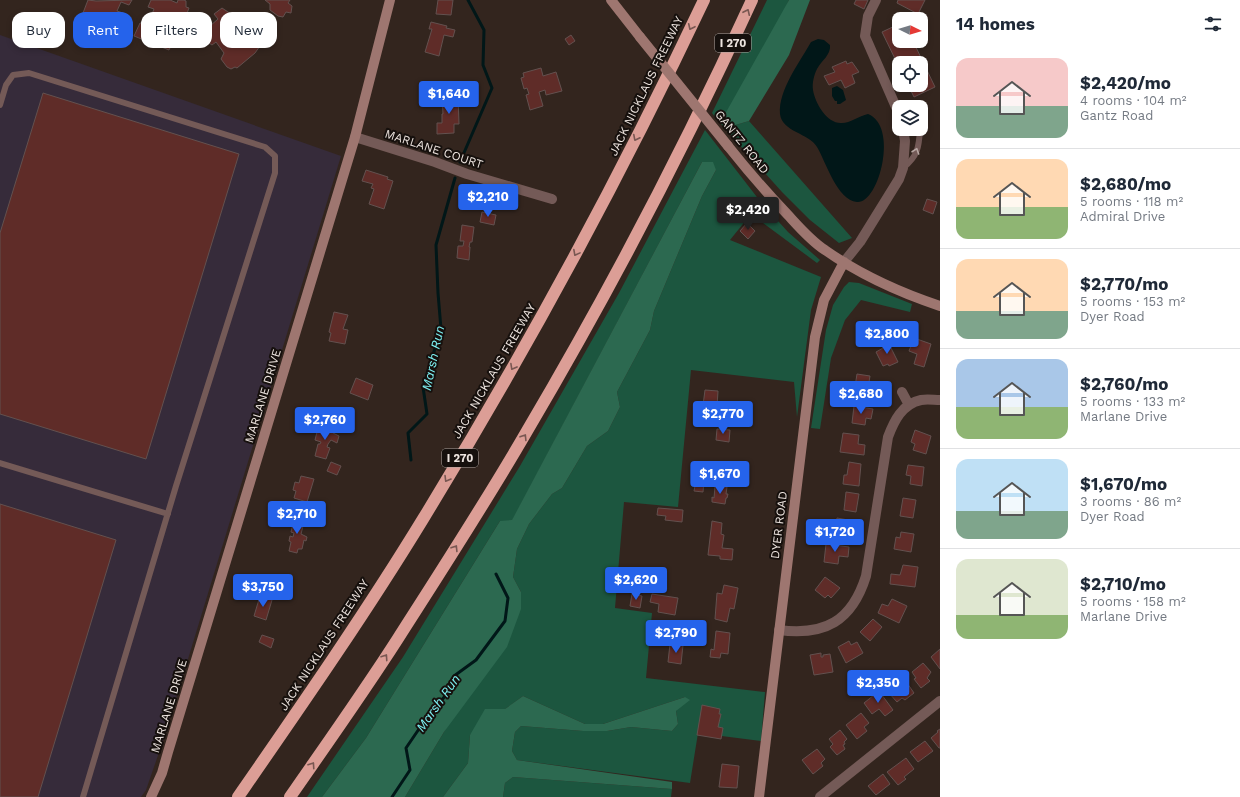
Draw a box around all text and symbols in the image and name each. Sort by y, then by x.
one-way arrow [742,8,750,16]
chip: Buy [12,12,65,48]
chip: Rent [73,12,133,48]
chip: Filters [141,12,212,48]
chip: New [220,12,277,48]
north arrow [892,12,928,48]
map controls [892,12,928,136]
icon: filters [1202,13,1224,35]
street label: JACK NICKLAUS FREEWAY [606,14,686,158]
text: 14 homes [956,14,1035,34]
one-way arrow [688,23,696,30]
road number: I 270 [715,34,751,52]
button: locate [892,56,928,92]
text: $2,420/mo [1080,73,1171,93]
icon: home [988,74,1036,122]
pin: $1,640 [416,81,482,115]
text: $1,640 [428,86,470,101]
text: 4 rooms · 104 m² [1080,93,1187,108]
button: layers [892,100,928,136]
street label: GANTZ ROAD [712,107,772,177]
text: Gantz Road [1080,108,1153,123]
street label: MARLANE COURT [383,127,485,171]
one-way arrow [634,133,641,141]
one-way arrow [912,147,920,154]
text: $2,680/mo [1080,174,1171,194]
icon: home [988,175,1036,223]
pin: $2,210 [455,184,521,218]
text: $2,210 [467,189,509,204]
text: 5 rooms · 118 m² [1080,194,1183,209]
pin: $2,420 [715,197,781,231]
text: $2,420 [726,202,770,217]
text: Admiral Drive [1080,209,1165,224]
one-way arrow [574,249,581,256]
text: $2,770/mo [1080,274,1168,294]
icon: home [988,275,1036,323]
text: 5 rooms · 153 m² [1080,294,1185,309]
street label: JACK NICKLAUS FREEWAY [450,301,538,441]
text: Dyer Road [1080,309,1145,324]
pin: $2,800 [854,321,920,355]
water label: Marsh Run [419,324,447,392]
text: $2,800 [865,326,909,341]
street label: MARLANE DRIVE [242,347,284,445]
one-way arrow [511,363,518,370]
text: $2,760/mo [1080,374,1169,394]
icon: home [988,375,1036,423]
pin: $2,680 [828,381,894,415]
text: $2,680 [839,386,883,401]
text: 5 rooms · 133 m² [1080,394,1185,409]
pin: $2,770 [690,401,756,435]
text: $2,770 [702,406,744,421]
pin: $2,760 [292,407,358,441]
text: Marlane Drive [1080,409,1167,424]
text: $2,760 [304,412,346,427]
one-way arrow [519,434,526,441]
road number: I 270 [442,449,478,467]
pin: $1,670 [687,461,753,495]
text: $1,670 [699,466,741,481]
text: $1,670/mo [1080,474,1167,494]
one-way arrow [445,475,452,482]
icon: home [988,475,1036,523]
street label: DYER ROAD [768,490,790,560]
text: 3 rooms · 86 m² [1080,494,1181,509]
pin: $2,710 [264,501,330,535]
text: $2,710 [277,506,317,521]
text: Dyer Road [1080,509,1145,524]
pin: $1,720 [802,519,868,553]
text: $1,720 [815,524,855,539]
one-way arrow [450,545,458,552]
pin: $2,620 [603,567,669,601]
text: $2,620 [614,572,658,587]
pin: $3,750 [230,574,296,608]
text: $2,710/mo [1080,574,1166,594]
icon: home [988,575,1036,623]
street label: JACK NICKLAUS FREEWAY [276,577,372,713]
text: $3,750 [242,579,284,594]
text: 5 rooms · 158 m² [1080,594,1186,609]
text: Marlane Drive [1080,609,1167,624]
pin: $2,790 [643,620,709,654]
text: $2,790 [655,625,697,640]
one-way arrow [380,655,387,662]
street label: MARLANE DRIVE [148,657,190,755]
pin: $2,350 [845,670,911,704]
water label: Marsh Run [413,671,463,734]
text: $2,350 [856,675,900,690]
one-way arrow [307,762,315,769]

